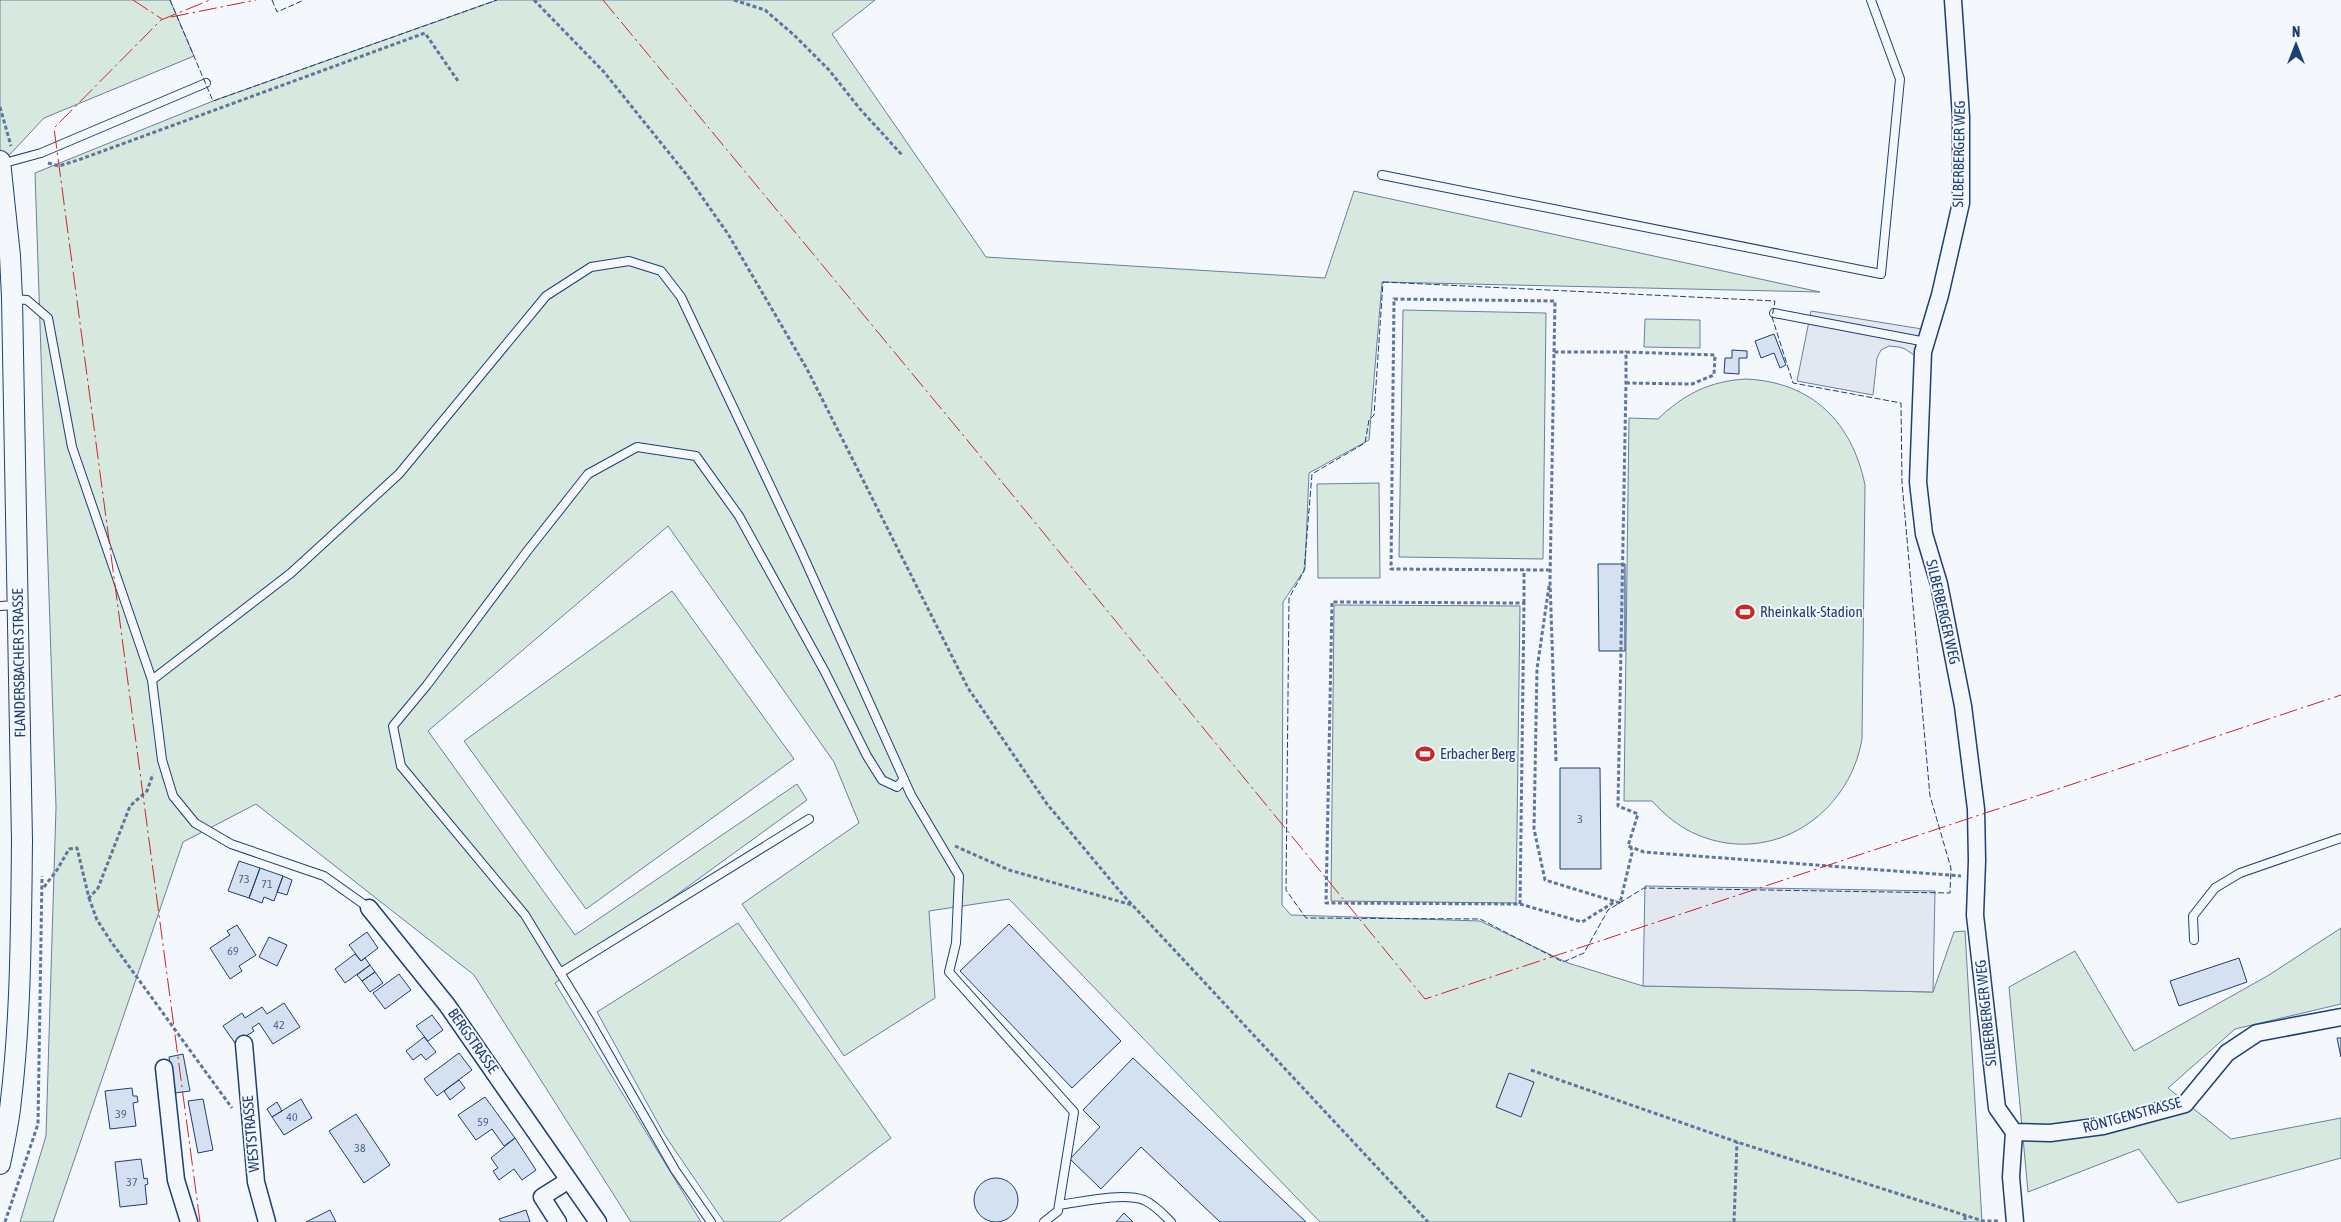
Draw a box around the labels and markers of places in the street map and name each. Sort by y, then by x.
sports icon: Rheinkalk-Stadion [1734,601,1756,623]
place label: Rheinkalk-Stadion [1760,603,1863,620]
sports icon: Erbacher Berg [1414,743,1436,765]
place label: Erbacher Berg [1440,745,1516,762]

